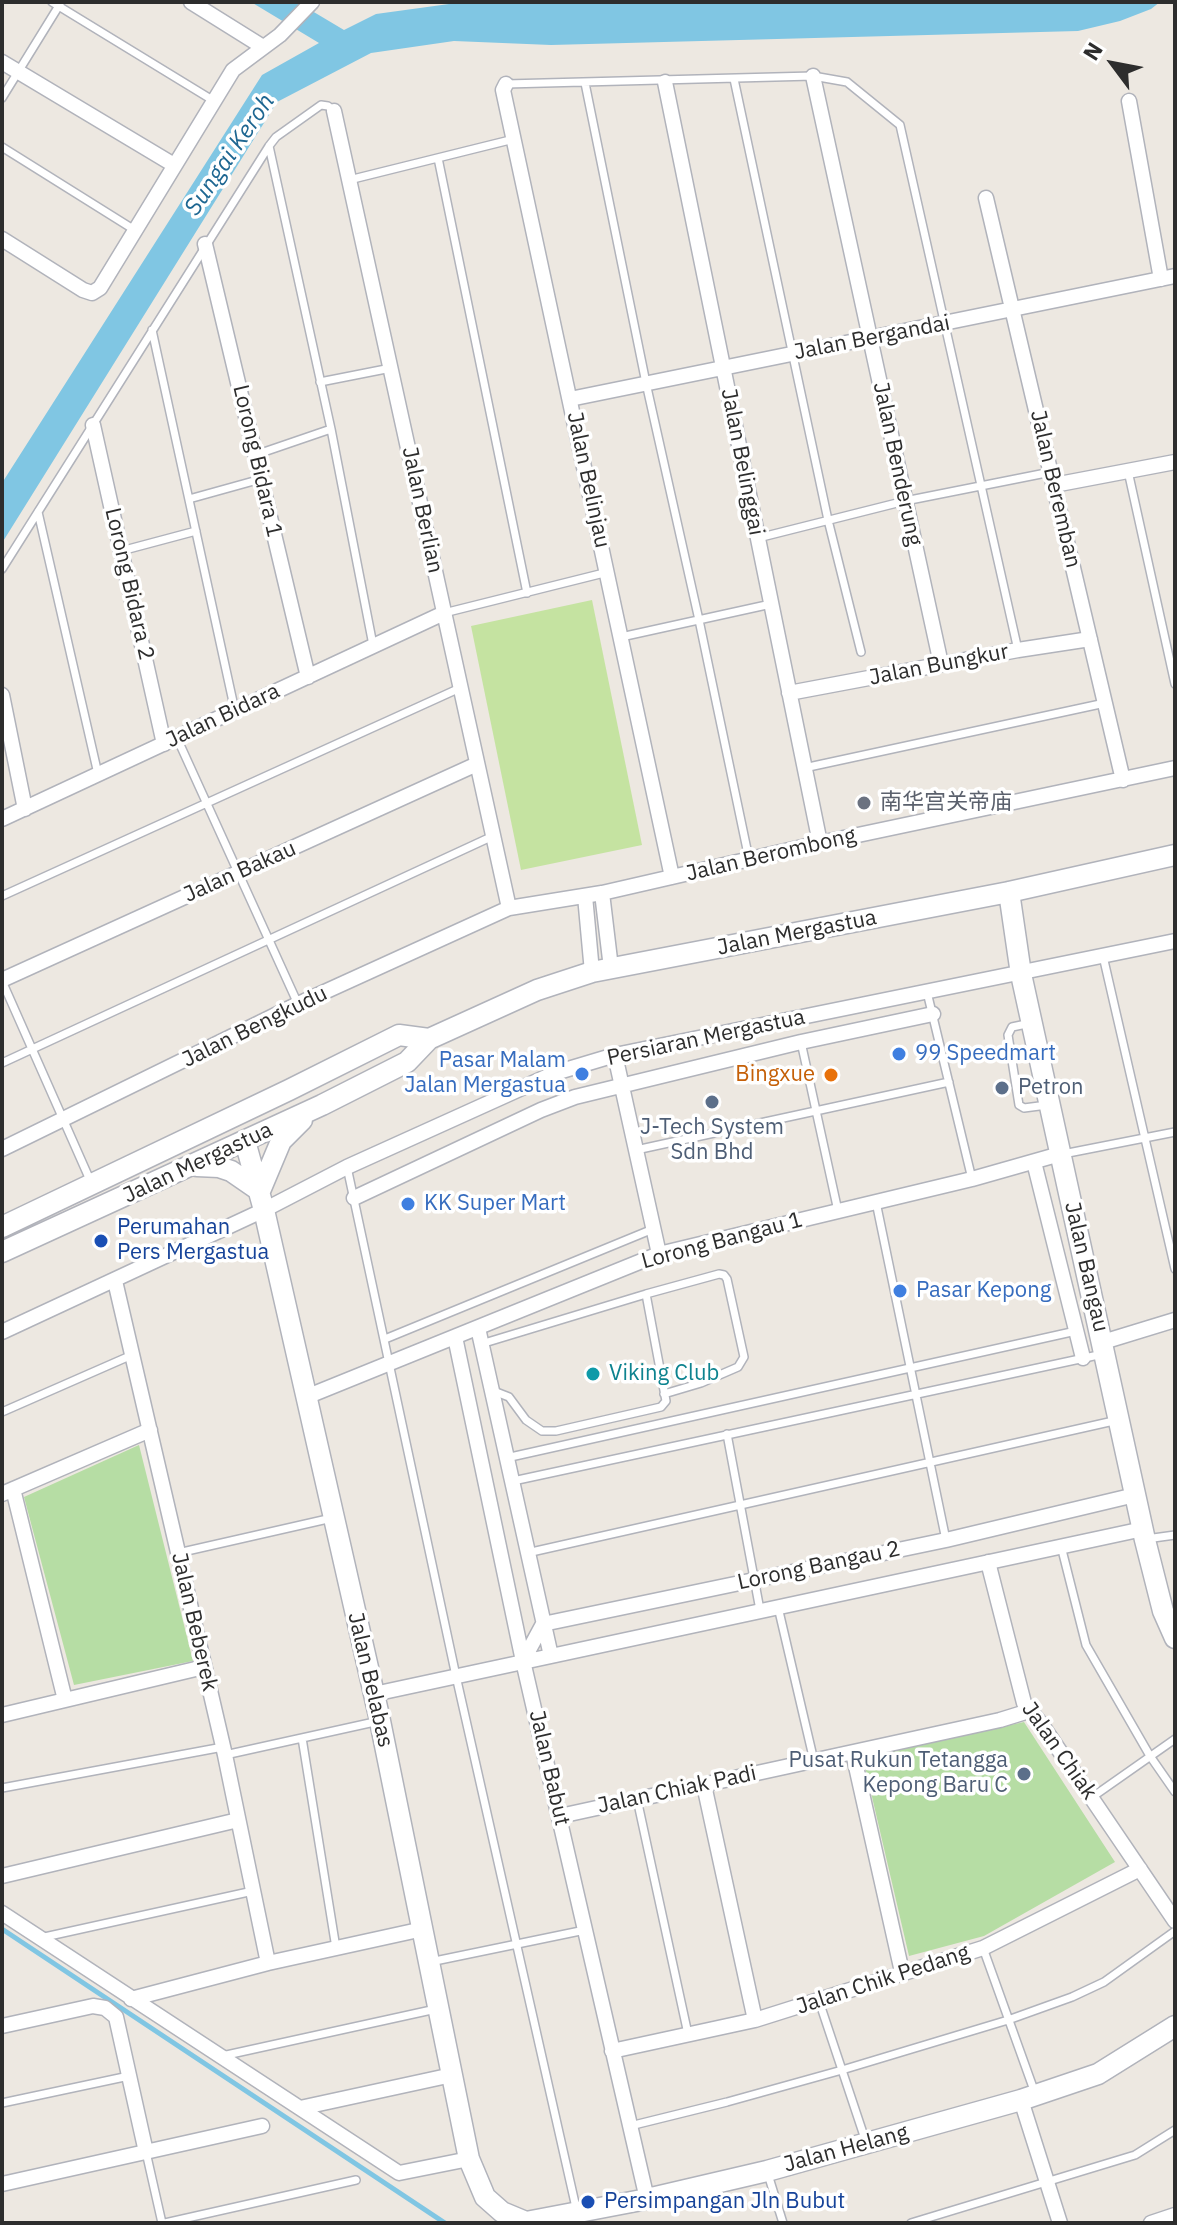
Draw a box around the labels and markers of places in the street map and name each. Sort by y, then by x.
place label: 南华宫关帝庙 [880,790,1012,816]
marker: 南华宫关帝庙 [855,794,873,812]
place label: 99 Speedmart [915,1041,1056,1067]
marker: 99 Speedmart [890,1045,908,1063]
place label: Pasar Malam Jalan Mergastua [404,1048,566,1100]
place label: Bingxue [735,1062,815,1088]
marker: Pasar Malam Jalan Mergastua [573,1065,591,1083]
marker: Bingxue [822,1066,840,1084]
place label: Petron [1018,1075,1083,1101]
marker: Petron [993,1079,1011,1097]
marker: J-Tech System Sdn Bhd [703,1093,721,1111]
place label: J-Tech System Sdn Bhd [640,1115,784,1166]
place label: KK Super Mart [424,1191,566,1217]
marker: KK Super Mart [399,1195,417,1213]
place label: Perumahan Pers Mergastua [117,1215,269,1266]
marker: Perumahan Pers Mergastua [92,1232,110,1250]
place label: Pasar Kepong [916,1278,1051,1304]
marker: Pasar Kepong [891,1282,909,1300]
place label: Viking Club [609,1361,719,1387]
marker: Viking Club [584,1365,602,1383]
place label: Pusat Rukun Tetangga Kepong Baru C [789,1748,1008,1800]
marker: Pusat Rukun Tetangga Kepong Baru C [1015,1765,1033,1783]
place label: Persimpangan Jln Bubut [604,2189,845,2215]
marker: Persimpangan Jln Bubut [579,2193,597,2211]

